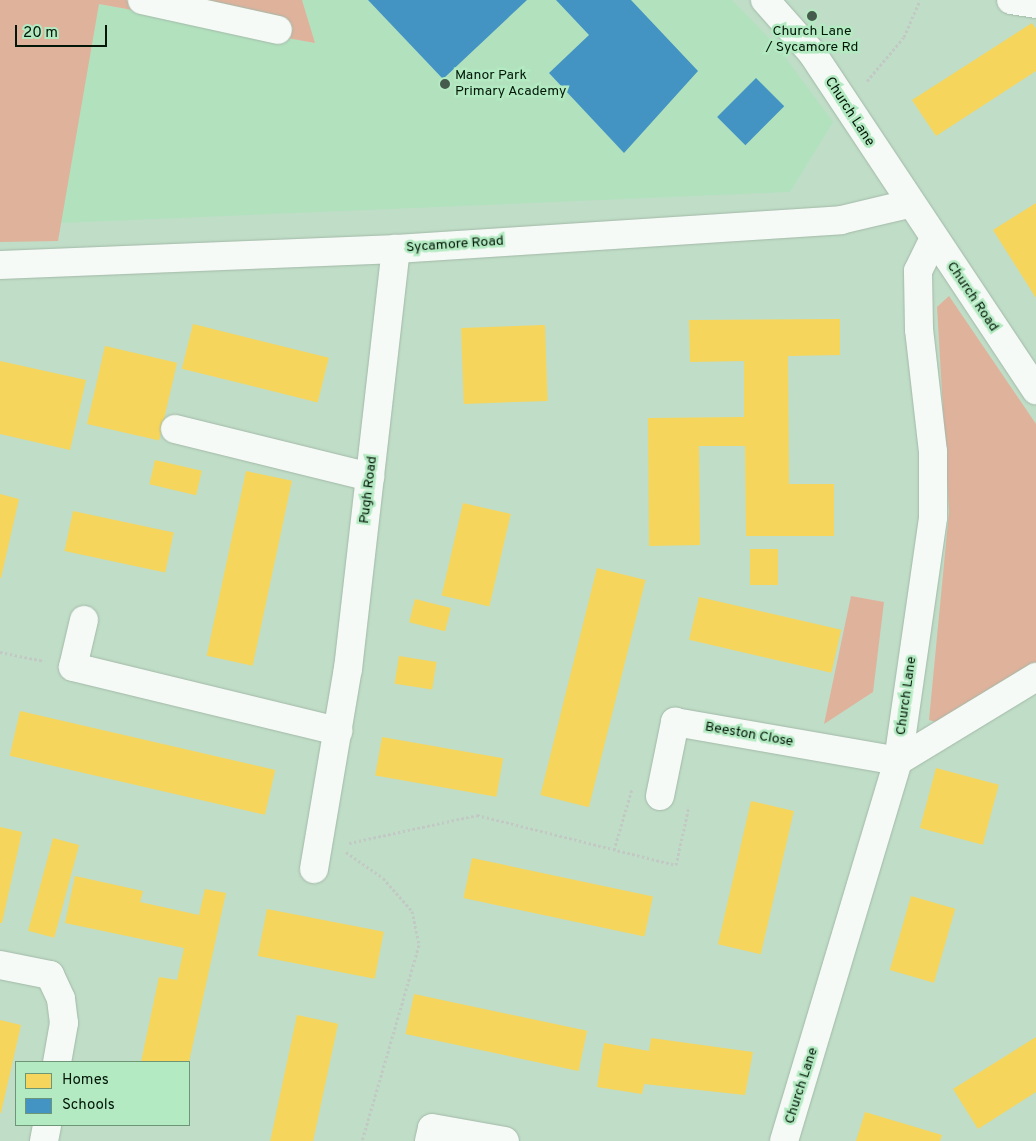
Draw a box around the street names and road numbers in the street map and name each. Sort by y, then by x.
street label: Church Lane [820,74,878,150]
street label: Sycamore Road [406,233,504,257]
street label: Church Road [943,259,1001,335]
street label: Pugh Road [357,455,381,525]
street label: Church Lane [893,656,921,736]
street label: Beeston Close [704,719,794,751]
street label: Church Lane [782,1046,822,1126]

